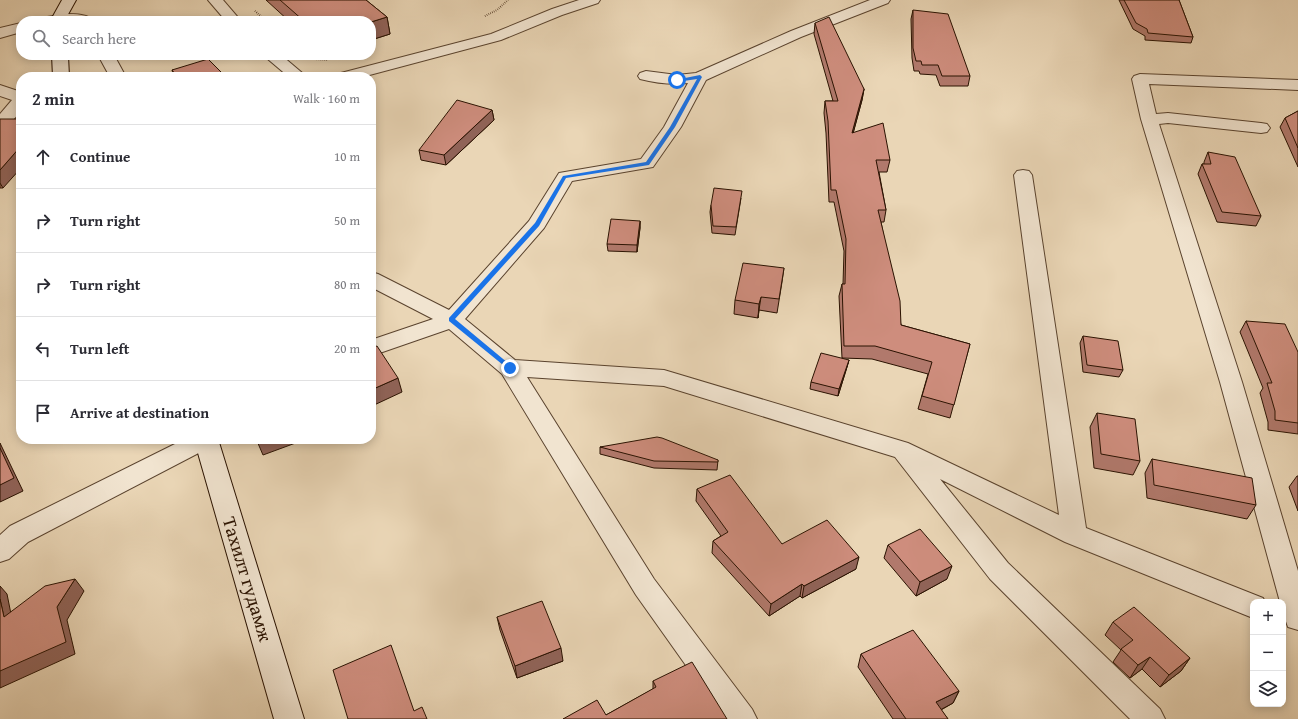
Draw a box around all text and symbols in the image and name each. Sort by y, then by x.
search box [16,16,376,60]
icon: search [30,27,52,49]
text: Search here [62,28,136,49]
route start [668,71,686,89]
text: 2 min [32,86,74,111]
text: Walk · 160 m [293,89,360,108]
icon: ahead [32,146,54,168]
text: Continue [70,146,131,167]
text: 10 m [334,147,360,166]
icon: right [32,210,54,232]
text: Turn right [70,210,141,231]
text: 50 m [334,211,360,230]
icon: right [32,274,54,296]
text: Turn right [70,274,141,295]
text: 80 m [334,275,360,294]
icon: left [32,338,54,360]
text: Turn left [70,338,129,359]
text: 20 m [334,339,360,358]
route end [501,359,519,377]
icon: arrive [32,402,54,424]
text: Arrive at destination [70,402,209,423]
street label: Тахилт гудамж [216,513,280,645]
map controls [1250,599,1286,707]
button: + [1250,599,1286,635]
button: − [1250,635,1286,671]
button: layers [1250,671,1286,707]

